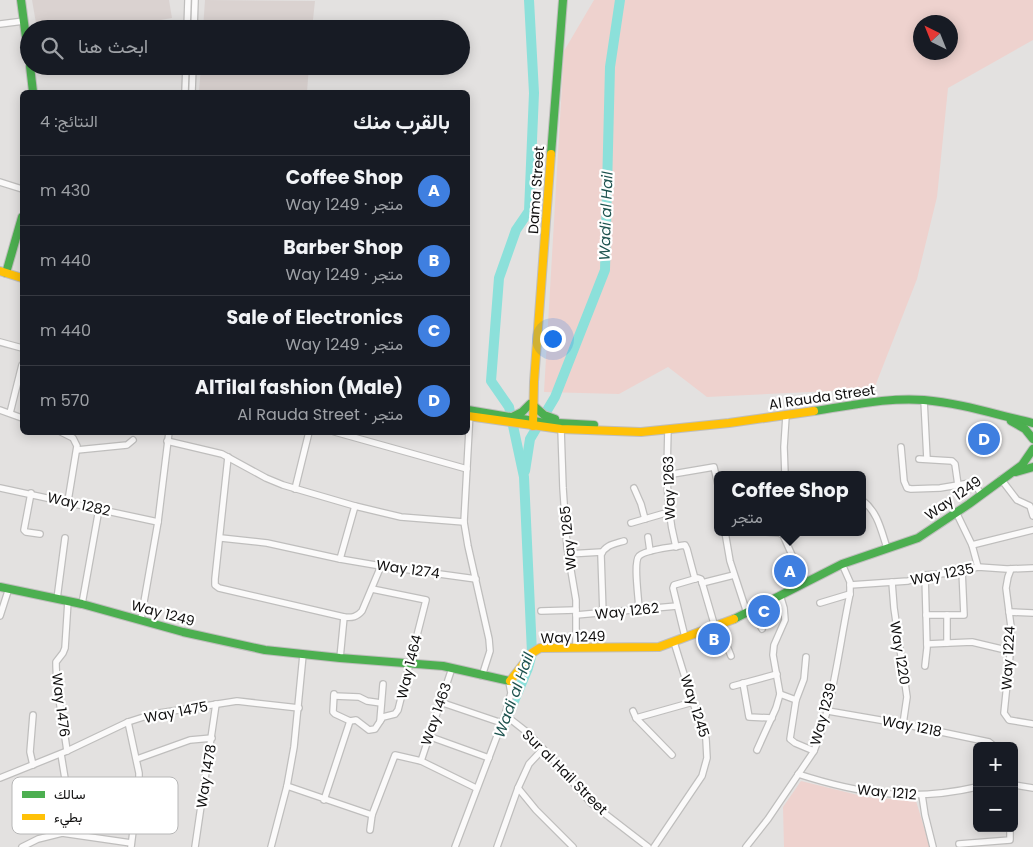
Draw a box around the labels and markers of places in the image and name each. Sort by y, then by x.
pin: D [968,420,1000,458]
pin: A [774,552,806,590]
pin: C [748,592,780,630]
pin: B [698,620,730,658]

